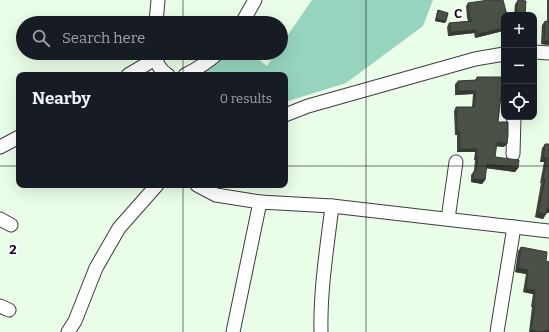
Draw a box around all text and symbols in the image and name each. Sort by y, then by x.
text: C [454,6,462,21]
map controls [501,12,537,120]
button: + [501,12,537,48]
search box [16,16,288,60]
icon: search [30,27,52,49]
text: Search here [62,29,145,47]
button: − [501,48,537,84]
button: locate [501,84,537,120]
text: Nearby [32,88,91,109]
text: 0 results [220,91,272,106]
text: 2 [9,242,17,257]

